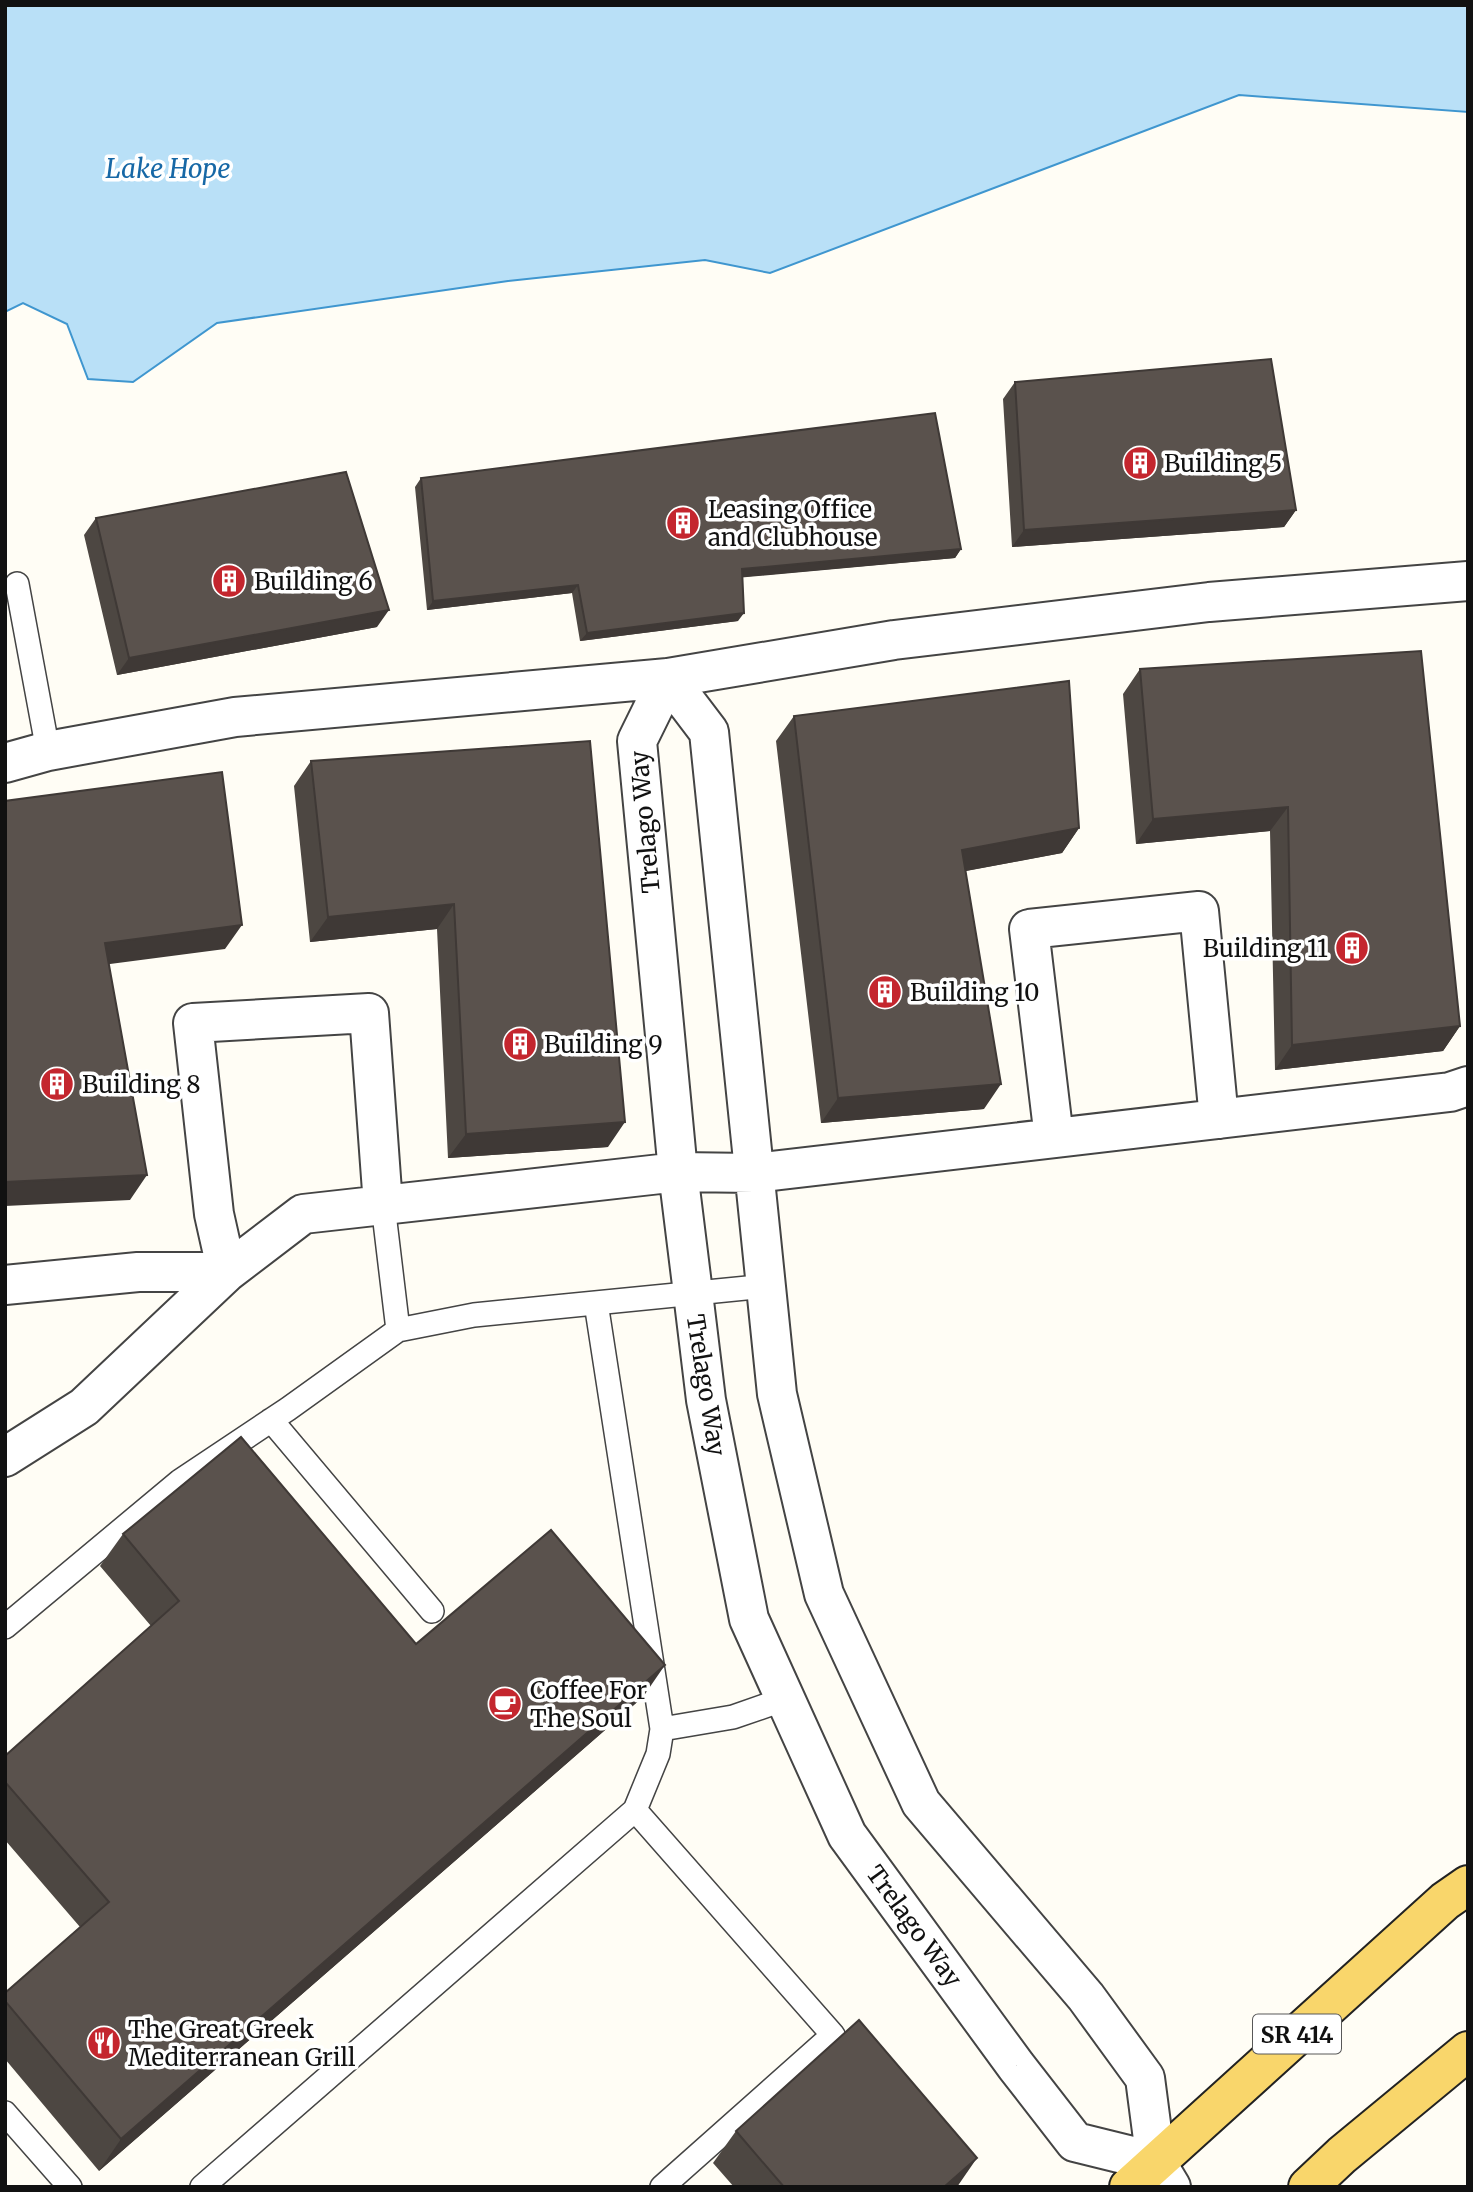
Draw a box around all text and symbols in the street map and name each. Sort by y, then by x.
water label: Lake Hope [106,152,230,185]
building icon: Building 5 [1121,444,1159,482]
place label: Building 5 [1164,448,1282,479]
place label: Leasing Office and Clubhouse [708,494,878,553]
building icon: Leasing Office and Clubhouse [664,504,702,542]
building icon: Building 6 [210,562,248,600]
place label: Building 6 [254,566,373,597]
street label: Trelago Way [623,749,667,894]
building icon: Building 11 [1333,929,1371,967]
place label: Building 11 [1203,933,1328,964]
building icon: Building 10 [866,973,904,1011]
place label: Building 10 [910,977,1040,1008]
building icon: Building 9 [501,1025,539,1063]
place label: Building 9 [544,1029,663,1060]
building icon: Building 8 [38,1065,76,1103]
place label: Building 8 [82,1069,201,1100]
street label: Trelago Way [680,1312,732,1458]
place label: Coffee For The Soul [530,1675,647,1734]
cafe icon: Coffee For The Soul [486,1685,524,1723]
street label: Trelago Way [859,1859,969,1993]
place label: The Great Greek Mediterranean Grill [128,2014,355,2073]
road number: SR 414 [1253,2014,1341,2054]
restaurant icon: The Great Greek Mediterranean Grill [85,2024,123,2062]

